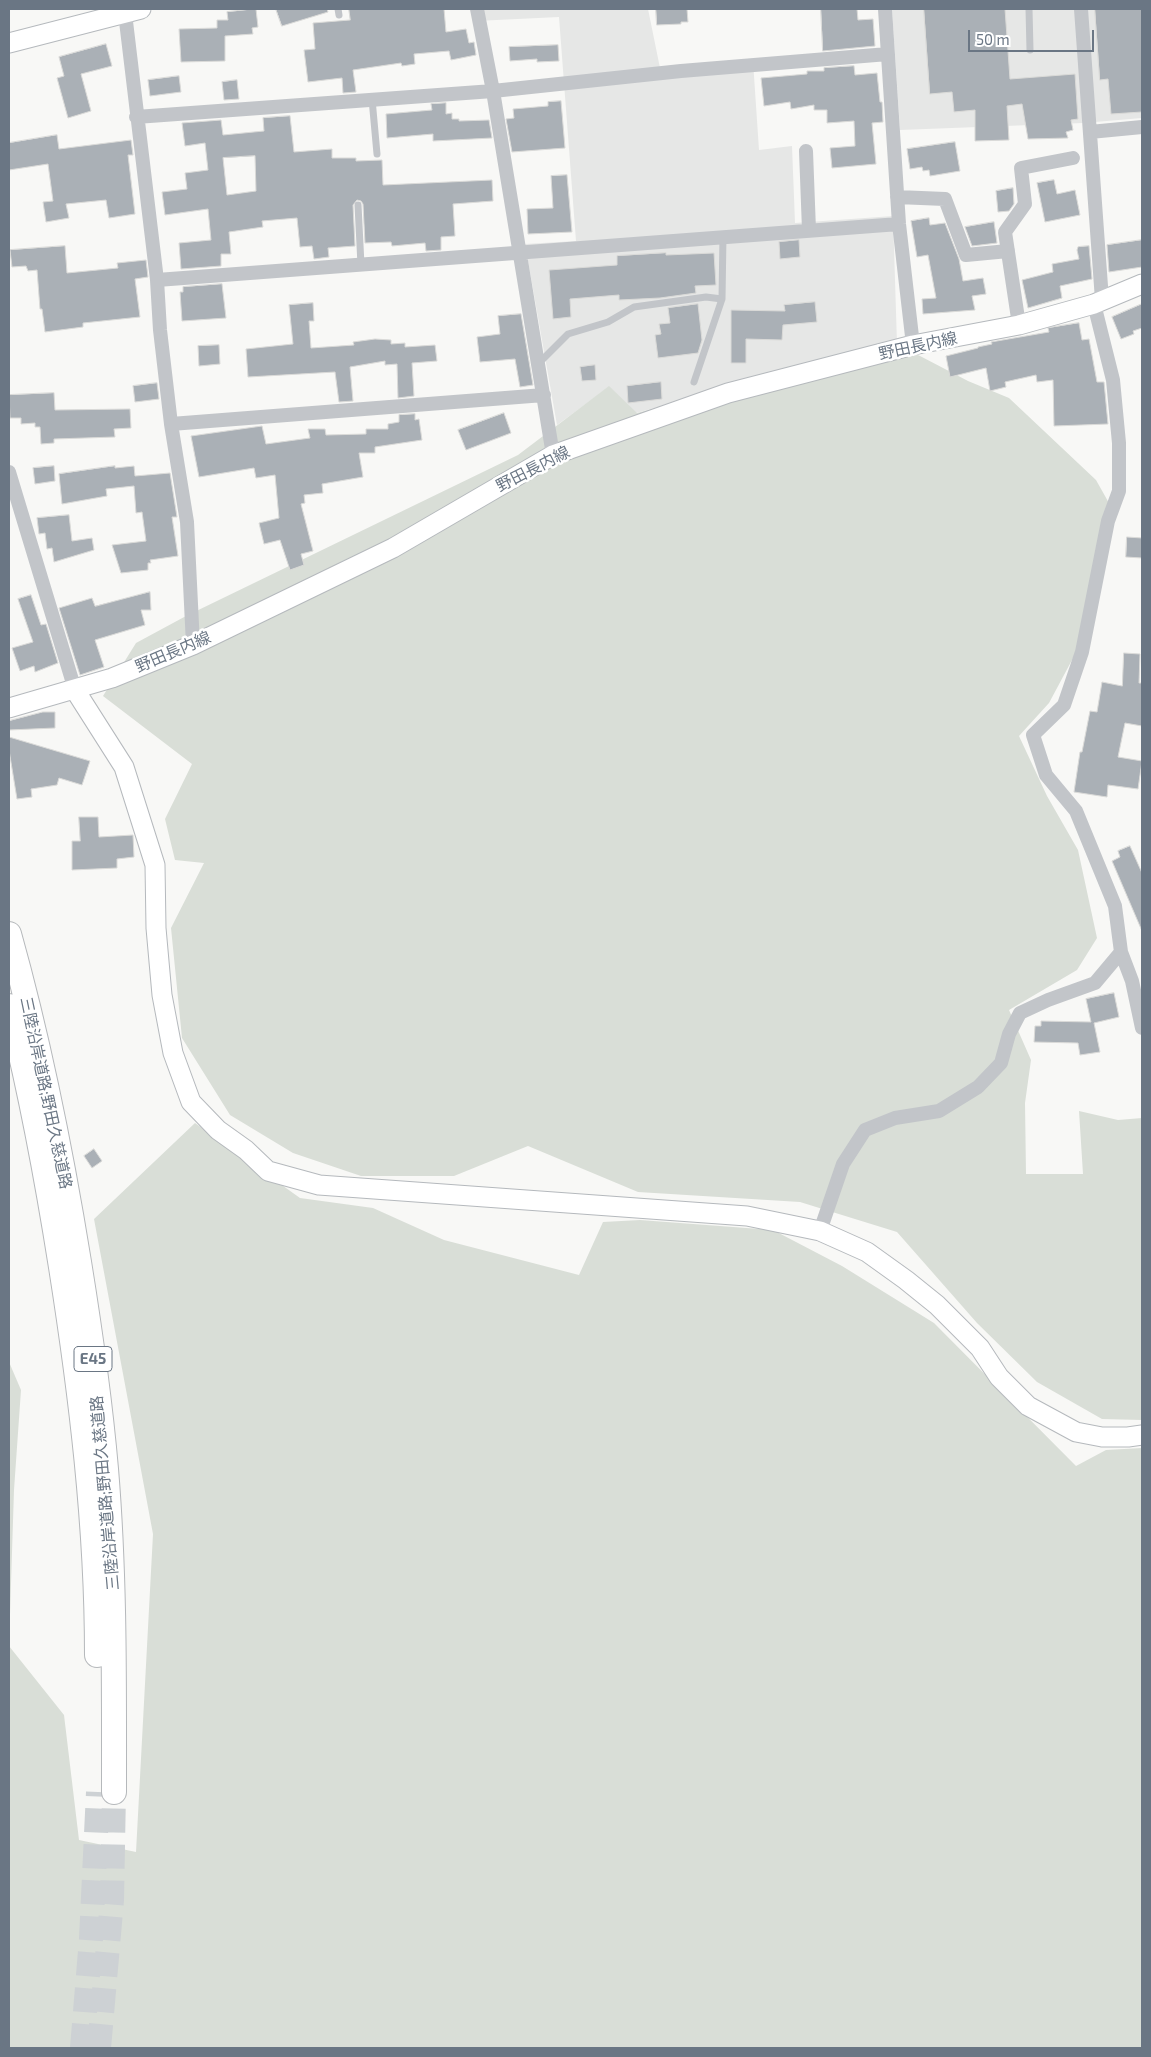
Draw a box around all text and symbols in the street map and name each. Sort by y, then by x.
scale bar [971,20,1097,52]
text: 50 m [976,30,1010,48]
street label: 野田長内線 [877,328,959,364]
street label: 野田長内線 [493,442,573,496]
street label: 野田長内線 [132,628,214,676]
street label: 三陸沿岸道路;野田久慈道路 [16,995,76,1191]
road number: E45 [74,1346,112,1372]
street label: 三陸沿岸道路;野田久慈道路 [87,1395,123,1591]

